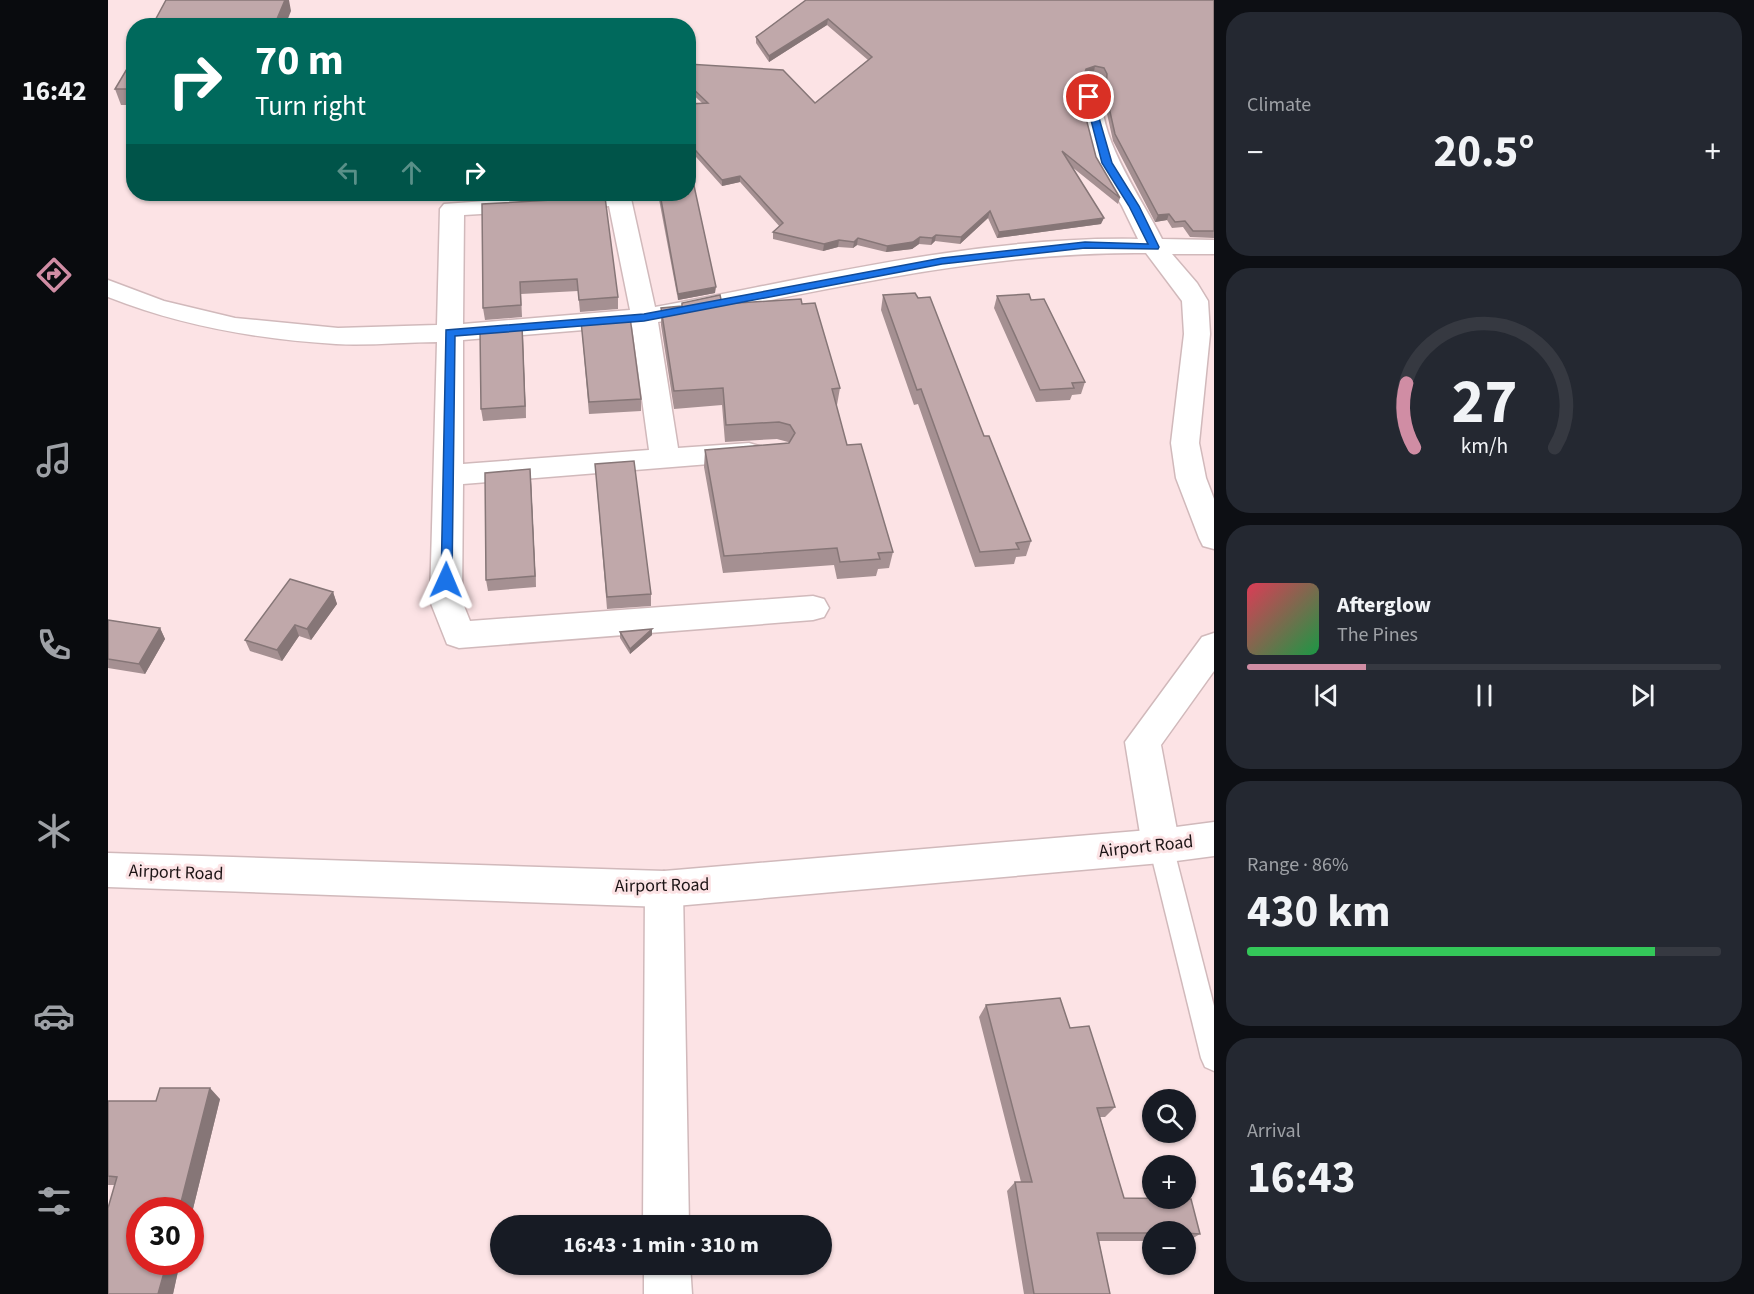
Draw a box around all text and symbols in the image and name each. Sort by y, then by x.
text: 70 m [255,31,344,91]
icon: right [156,42,234,120]
pin [1063,71,1114,122]
text: 16:42 [21,72,87,111]
icon: arrive [1072,80,1105,113]
text: Turn right [255,87,366,126]
text: Climate [1247,91,1311,119]
text: 20.5° [1433,120,1535,184]
text: − [1247,129,1263,176]
text: + [1705,129,1721,176]
icon: left [332,156,365,189]
icon: ahead [395,156,428,189]
icon: right [458,156,491,189]
icon: directions [33,254,75,296]
text: 27 [1451,358,1517,447]
text: km/h [1460,431,1508,462]
icon: music [33,439,75,481]
position arrow [414,548,478,612]
text: Afterglow [1337,589,1431,621]
text: The Pines [1337,621,1418,649]
icon: phone [33,624,75,666]
icon: previous [1310,679,1343,712]
icon: pause [1468,679,1501,712]
icon: next [1626,679,1659,712]
icon: climate [33,810,75,852]
street label: Airport Road [1098,829,1194,864]
text: Range · 86% [1247,851,1348,879]
street label: Airport Road [128,858,224,887]
street label: Airport Road [614,872,710,899]
text: 430 km [1247,880,1391,944]
icon: car [33,995,75,1037]
map controls [1142,1089,1196,1275]
button: search [1142,1089,1196,1143]
text: Arrival [1247,1117,1301,1145]
text: 16:43 [1247,1146,1356,1210]
button: + [1142,1155,1196,1209]
icon: filters [33,1180,75,1222]
speed limit sign: 30 [126,1197,204,1275]
button: − [1142,1221,1196,1275]
text: 16:43 · 1 min · 310 m [563,1229,759,1261]

